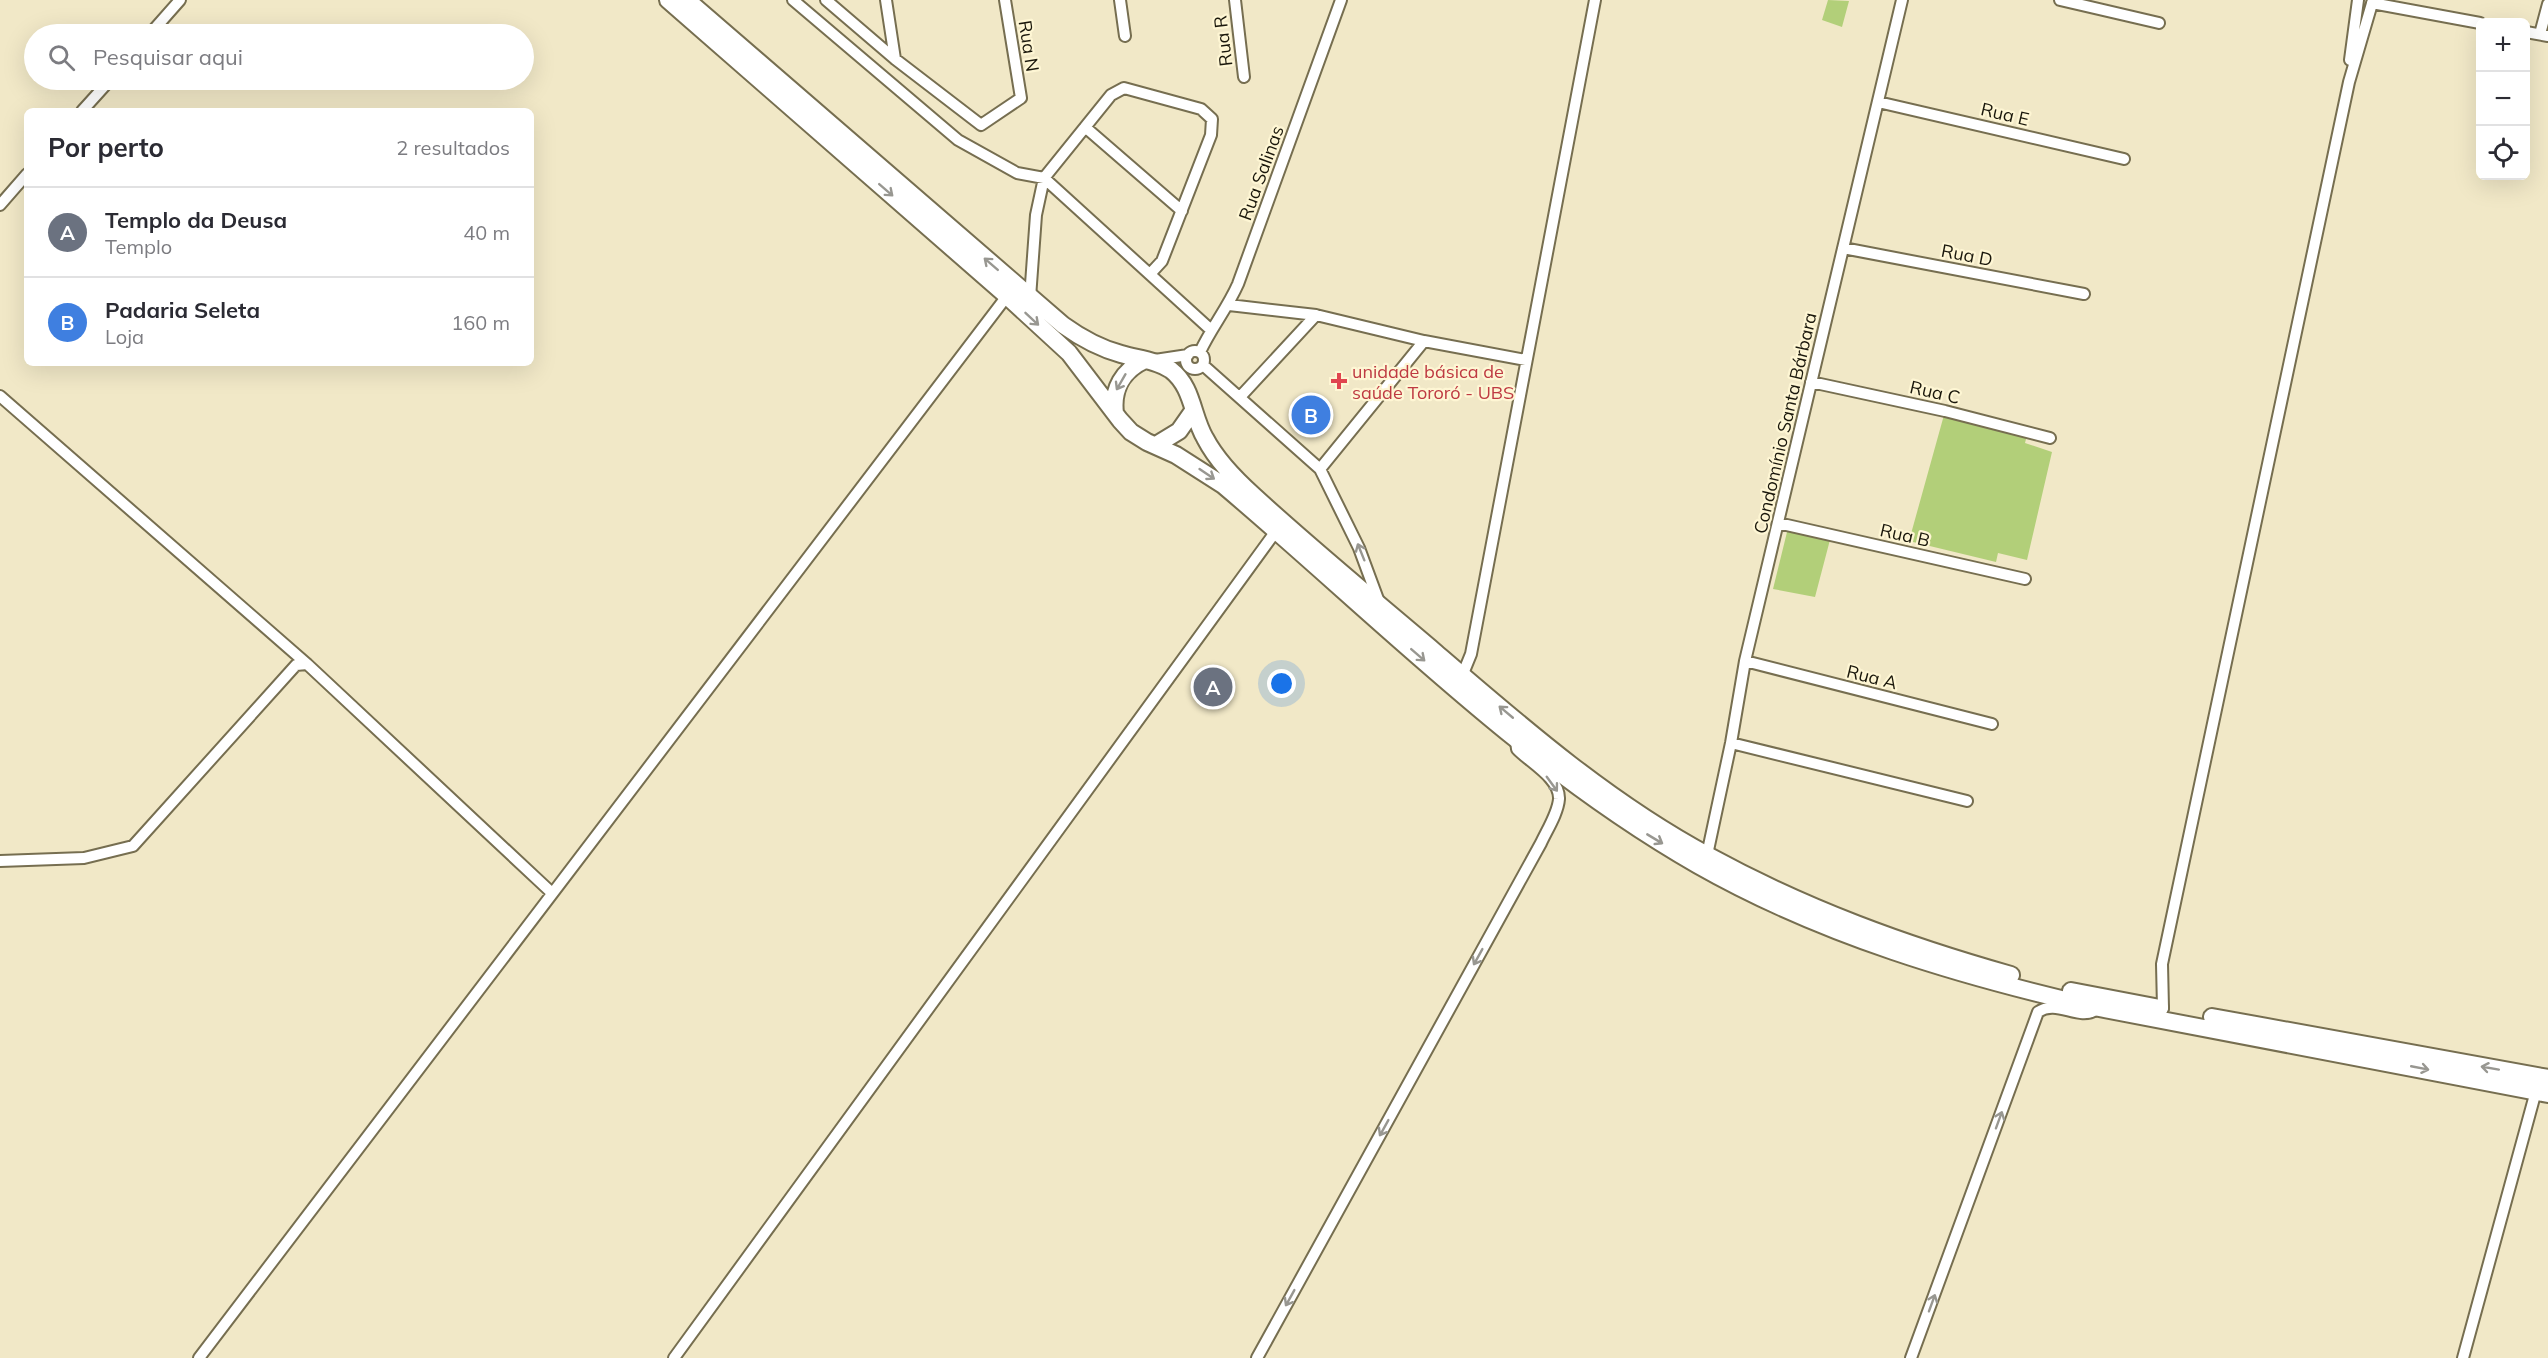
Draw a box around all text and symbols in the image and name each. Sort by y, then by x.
street label: Rua R [1208,14,1238,68]
map controls [2476,18,2530,180]
button: + [2476,18,2530,72]
street label: Rua N [1014,19,1044,73]
search box [24,24,534,90]
icon: search [45,41,78,74]
text: Pesquisar aqui [93,43,243,71]
button: − [2476,72,2530,126]
street label: Rua E [1979,97,2031,131]
street label: Rua Salinas [1233,122,1289,224]
button: locate [2476,126,2530,180]
text: Por perto [48,131,164,164]
text: 2 resultados [396,135,510,160]
one-way arrow [878,183,893,197]
text: Templo da Deusa [105,206,287,234]
text: A [60,220,75,245]
text: 40 m [463,220,510,245]
text: Templo [105,234,172,259]
street label: Rua D [1939,239,1995,271]
one-way arrow [983,258,999,271]
text: Padaria Seleta [105,296,260,324]
text: B [61,310,74,335]
text: 160 m [451,310,510,335]
street label: Condomínio Santa Bárbara [1748,310,1822,536]
one-way arrow [1025,312,1040,326]
text: Loja [105,324,144,349]
place label: unidade básica de saúde Tororó - UBS [1352,360,1514,404]
marker: unidade básica de saúde Tororó - UBS [1330,372,1348,390]
one-way arrow [1115,373,1127,390]
street label: Rua C [1908,375,1962,409]
pin: B [1292,392,1330,438]
one-way arrow [1198,468,1214,480]
street label: Rua B [1878,518,1932,552]
one-way arrow [1355,544,1366,562]
one-way arrow [1410,648,1425,662]
street label: Rua A [1844,660,1900,694]
pin: A [1194,664,1232,710]
your location [1267,669,1296,698]
one-way arrow [1498,705,1514,718]
one-way arrow [1545,776,1558,792]
one-way arrow [1646,833,1663,845]
one-way arrow [1472,948,1484,965]
one-way arrow [2481,1062,2501,1073]
one-way arrow [2409,1063,2429,1074]
one-way arrow [1994,1111,2005,1130]
one-way arrow [1378,1118,1389,1136]
one-way arrow [1284,1289,1295,1307]
one-way arrow [1927,1294,1938,1313]

